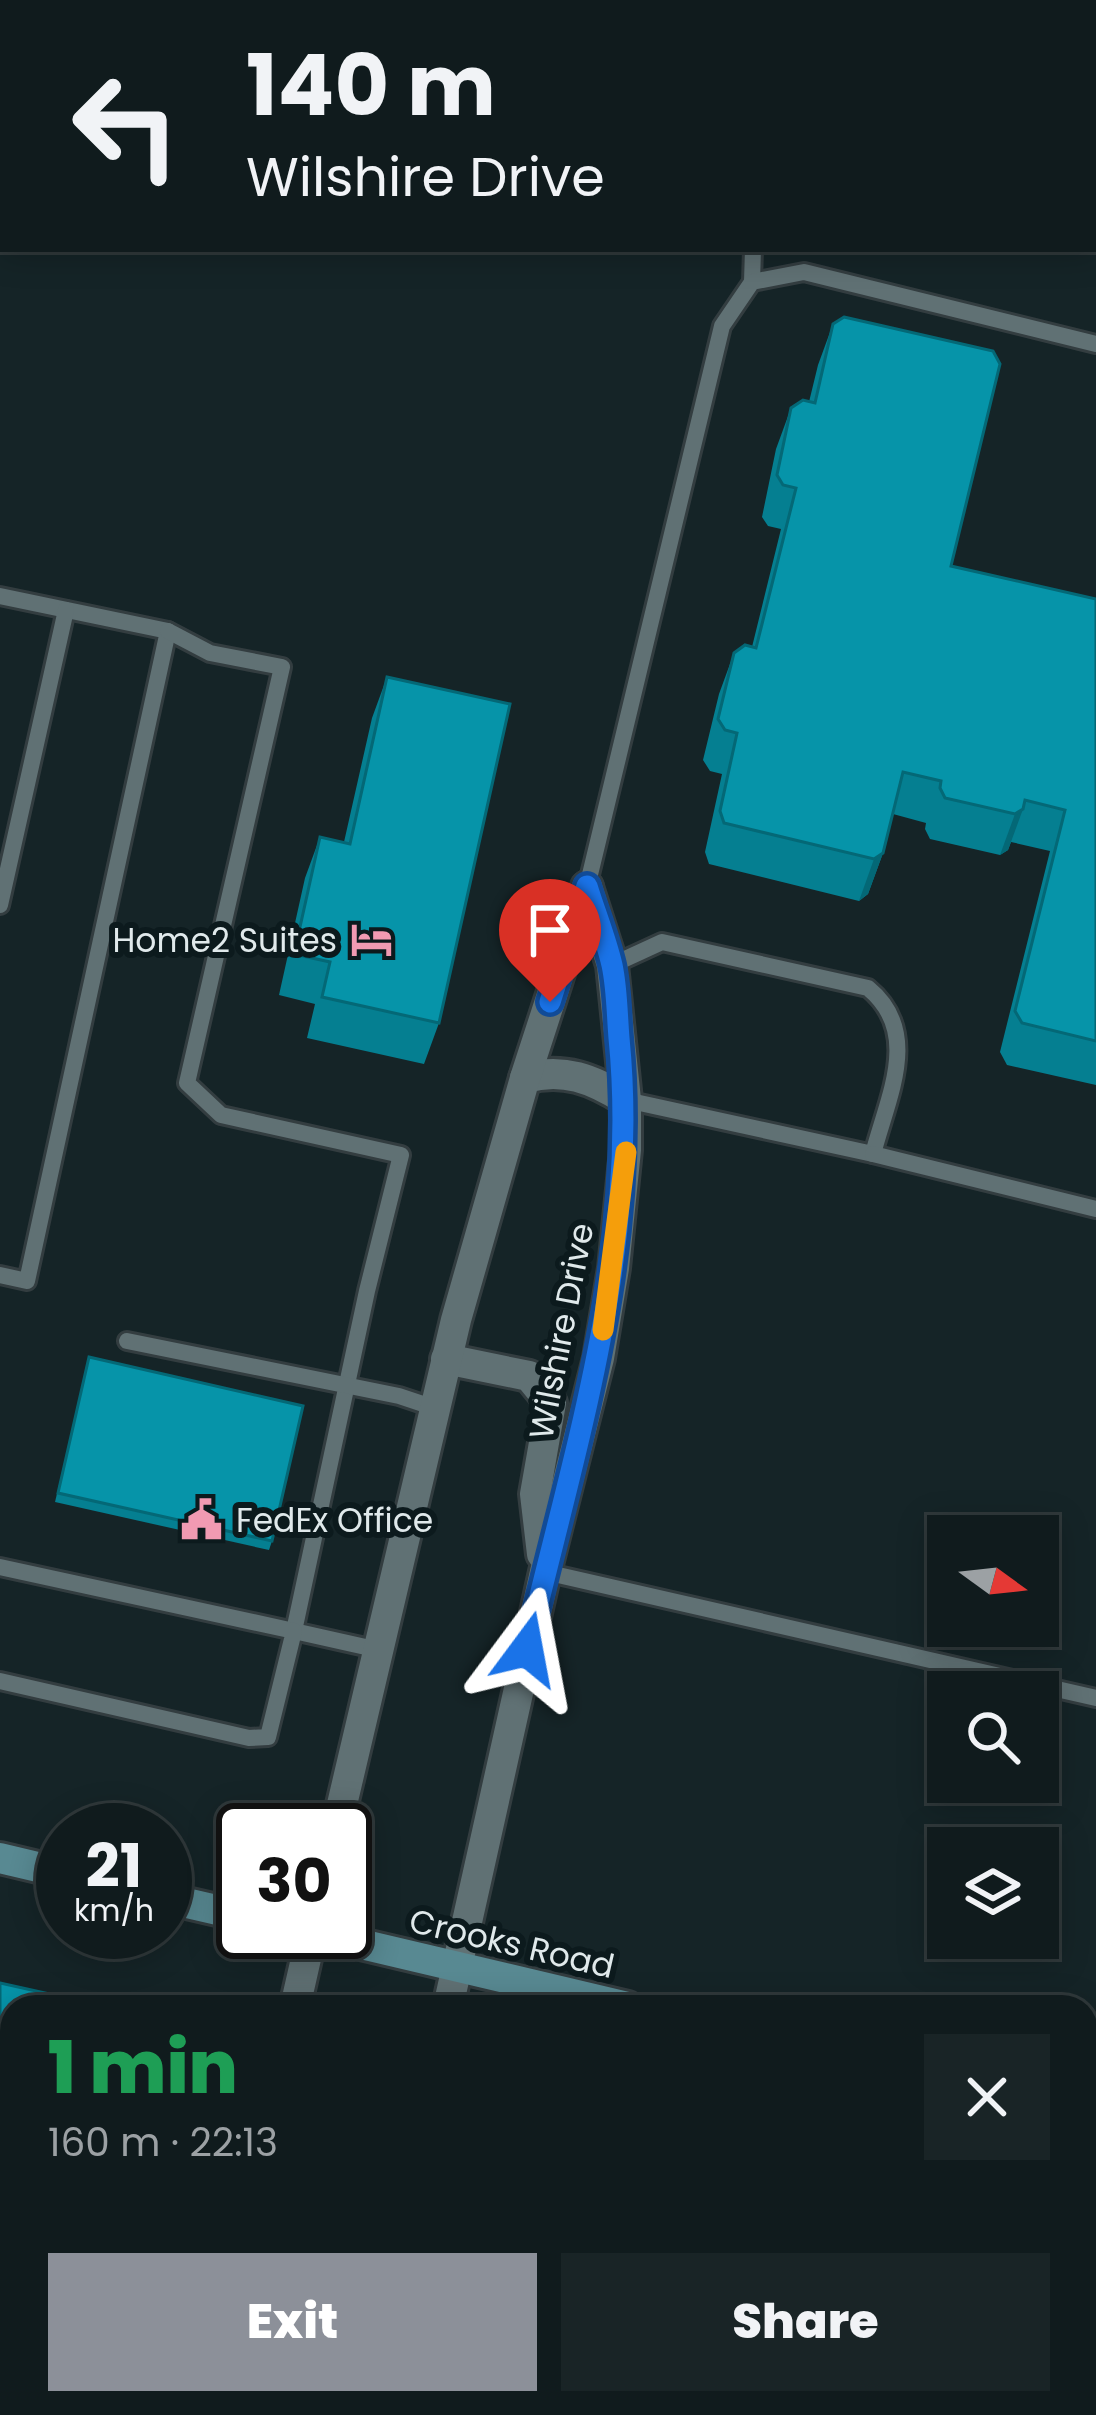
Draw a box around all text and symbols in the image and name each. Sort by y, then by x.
text: 140 m [246,27,496,144]
icon: left [48,48,204,204]
text: Wilshire Drive [246,139,605,215]
pin [499,879,601,1002]
icon: arrive [517,897,583,963]
place label: Home2 Suites [113,917,337,964]
hotel icon: Home2 Suites [348,917,394,963]
street label: Wilshire Drive [518,1219,605,1443]
public building icon: FedEx Office [179,1497,225,1543]
place label: FedEx Office [236,1497,433,1544]
north arrow [927,1515,1059,1647]
map controls [927,1515,1059,1959]
position arrow [464,1586,590,1712]
button: search [927,1671,1059,1803]
speed limit sign: 30 [216,1803,372,1959]
text: 21 [86,1824,142,1908]
button: layers [927,1827,1059,1959]
text: km/h [74,1889,154,1932]
street label: Crooks Road [405,1897,619,1990]
text: 1 min [48,2017,238,2118]
button: close [924,2034,1050,2160]
text: 160 m · 22:13 [48,2115,278,2170]
button: Exit [48,2253,537,2391]
button: Share [561,2253,1050,2391]

